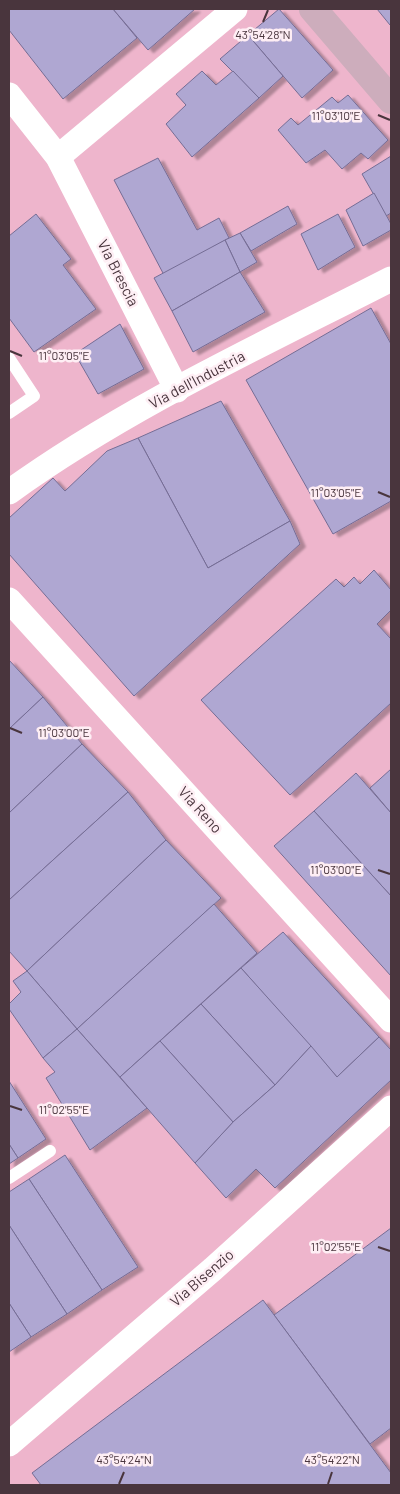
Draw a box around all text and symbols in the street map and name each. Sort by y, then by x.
text: 43°54'28"N [235,27,291,41]
text: 11°03'10"E [312,108,360,122]
street label: Via Brescia [94,236,143,309]
street label: Via dell'Industria [145,346,248,412]
text: 11°03'05"E [39,348,89,362]
text: 11°03'05"E [311,485,361,499]
text: 11°03'00"E [38,725,90,739]
street label: Via Reno [175,782,226,836]
text: 11°03'00"E [310,862,362,876]
text: 11°02'55"E [39,1102,89,1116]
text: 11°02'55"E [311,1239,361,1253]
street label: Via Bisenzio [166,1245,237,1310]
text: 43°54'24"N [96,1452,152,1466]
text: 43°54'22"N [304,1452,360,1466]

